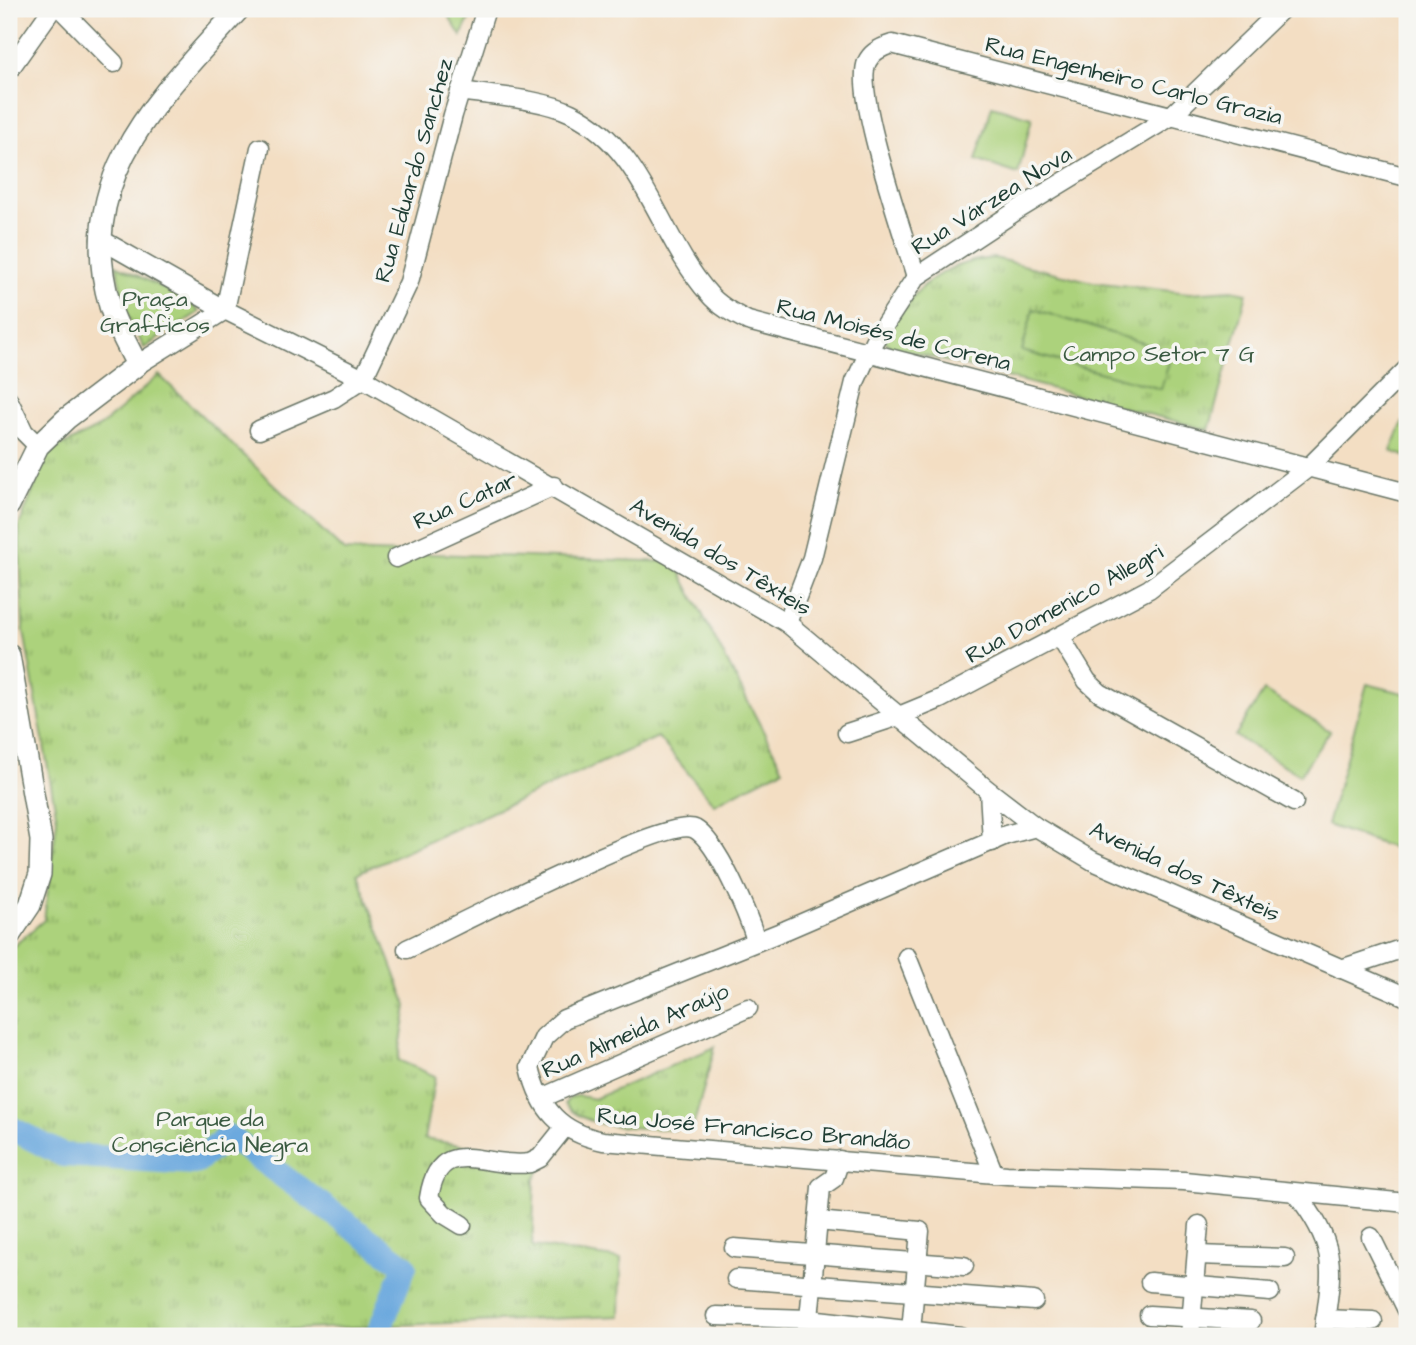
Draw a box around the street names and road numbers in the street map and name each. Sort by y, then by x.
street label: Rua Engenheiro Carlo Grazia [981,29,1286,134]
street label: Rua Eduardo Sanchez [367,54,462,286]
street label: Rua Várzea Nova [905,138,1078,263]
street label: Rua Moisés de Corena [773,290,1014,380]
street label: Rua Catar [408,464,523,538]
street label: Avenida dos Têxteis [624,490,817,624]
street label: Rua Domenico Allegri [960,536,1170,672]
street label: Avenida dos Têxteis [1084,814,1285,930]
street label: Rua Almeida Araújo [537,975,734,1087]
street label: Rua José Francisco Brandão [596,1099,912,1159]

